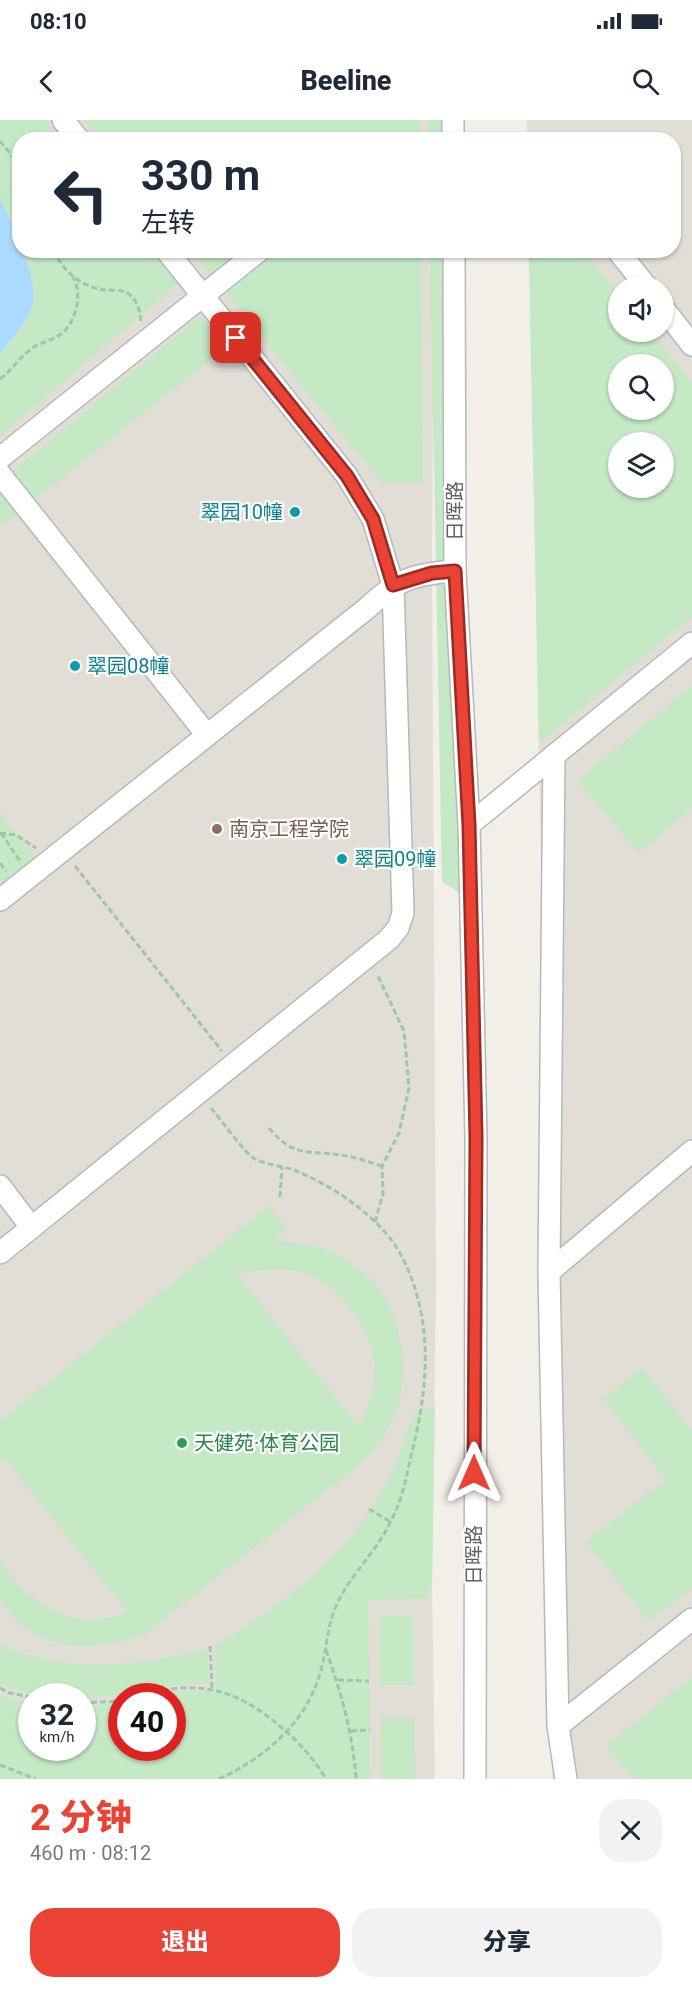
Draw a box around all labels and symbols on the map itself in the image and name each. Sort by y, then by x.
pin [210,312,261,363]
street label: 日晖路 [443,481,467,541]
place label: 翠园10幢 [201,500,283,524]
marker: 翠园10幢 [288,505,302,519]
place label: 翠园08幢 [87,654,169,678]
marker: 翠园08幢 [68,659,82,673]
place label: 南京工程学院 [229,817,349,841]
marker: 南京工程学院 [210,822,224,836]
place label: 翠园09幢 [354,847,436,871]
marker: 翠园09幢 [335,852,349,866]
place label: 天健苑·体育公园 [194,1431,339,1455]
marker: 天健苑·体育公园 [175,1436,189,1450]
position arrow [442,1441,506,1505]
street label: 日晖路 [462,1525,486,1585]
speed limit sign: 40 [108,1683,186,1761]

